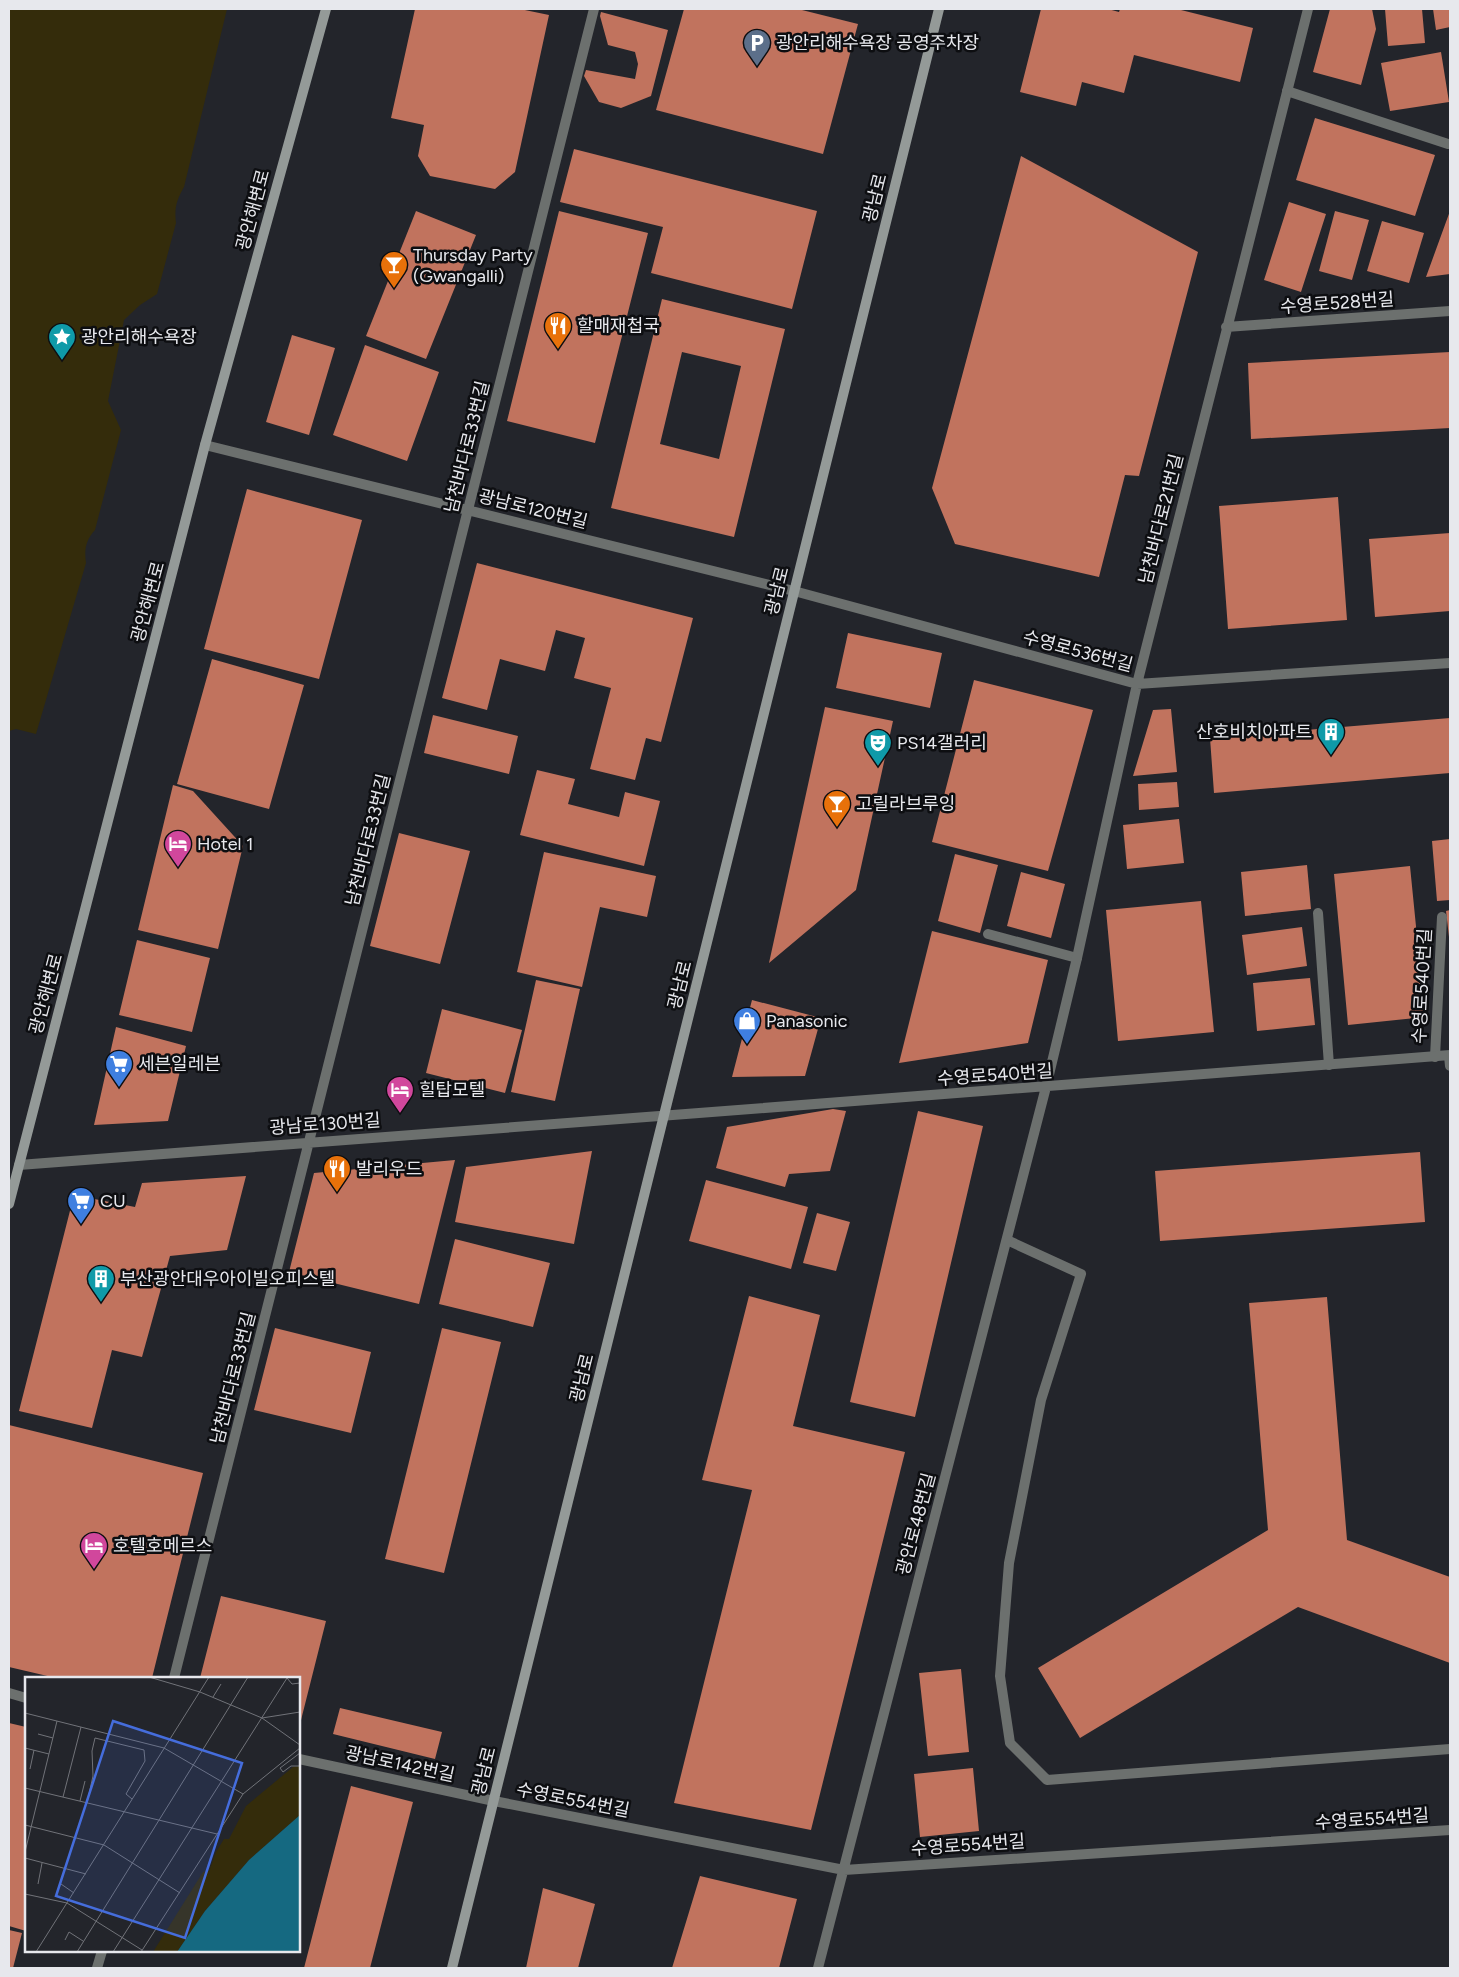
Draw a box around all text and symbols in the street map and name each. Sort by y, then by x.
parking icon: 광안리해수욕장 공영주차장 [742,28,772,67]
place label: 광안리해수욕장 공영주차장 [776,32,979,54]
street label: 광안해변로 [232,167,274,253]
street label: 광남로 [858,171,892,225]
place label: Thursday Party (Gwangalli) [413,244,533,287]
bar icon: Thursday Party (Gwangalli) [379,250,409,289]
street label: 수영로528번길 [1279,288,1395,318]
restaurant icon: 할매재첩국 [543,311,573,350]
place label: 할매재첩국 [577,315,660,337]
place icon: 광안리해수욕장 [47,322,77,361]
place label: 광안리해수욕장 [81,326,197,348]
street label: 남천바다로33번길 [440,379,494,515]
street label: 남천바다로21번길 [1134,452,1188,586]
street label: 광남로120번길 [476,485,590,533]
street label: 광안해변로 [127,559,169,645]
street label: 광남로 [760,564,794,618]
street label: 수영로536번길 [1021,626,1135,676]
building icon: 산호비치아파트 [1316,717,1346,756]
place label: 산호비치아파트 [1196,721,1312,743]
theatre icon: PS14갤러리 [863,728,893,767]
place label: PS14갤러리 [897,732,987,754]
street label: 남천바다로33번길 [341,772,395,908]
bar icon: 고릴라브루잉 [822,789,852,828]
place label: 고릴라브루잉 [856,793,955,815]
hotel icon: Hotel 1 [163,829,193,868]
place label: Hotel 1 [197,833,253,855]
street label: 수영로540번길 [1408,928,1436,1044]
street label: 광안해변로 [25,951,67,1037]
street label: 광남로 [663,958,697,1012]
shop icon: Panasonic [732,1006,762,1045]
place label: Panasonic [766,1010,848,1032]
supermarket icon: 세븐일레븐 [104,1049,134,1088]
place label: 세븐일레븐 [138,1053,221,1075]
street label: 수영로540번길 [936,1060,1054,1090]
hotel icon: 힐탑모텔 [385,1075,415,1114]
place label: 힐탑모텔 [419,1079,485,1101]
street label: 광남로130번길 [269,1109,381,1139]
restaurant icon: 발리우드 [322,1154,352,1193]
place label: 발리우드 [356,1158,422,1180]
supermarket icon: CU [66,1186,96,1225]
place label: CU [100,1190,126,1212]
building icon: 부산광안대우아이빌오피스텔 [86,1264,116,1303]
place label: 부산광안대우아이빌오피스텔 [120,1268,335,1290]
street label: 남천바다로33번길 [206,1310,260,1446]
street label: 광남로 [565,1351,599,1405]
street label: 광안로48번길 [892,1470,940,1578]
hotel icon: 호텔호메르스 [79,1531,109,1570]
place label: 호텔호메르스 [113,1535,212,1557]
inset map [25,1677,300,1952]
street label: 광남로142번길 [343,1742,457,1786]
street label: 광남로 [467,1744,501,1798]
street label: 수영로554번길 [515,1778,631,1822]
street label: 수영로554번길 [1314,1804,1430,1834]
street label: 수영로554번길 [910,1830,1026,1860]

